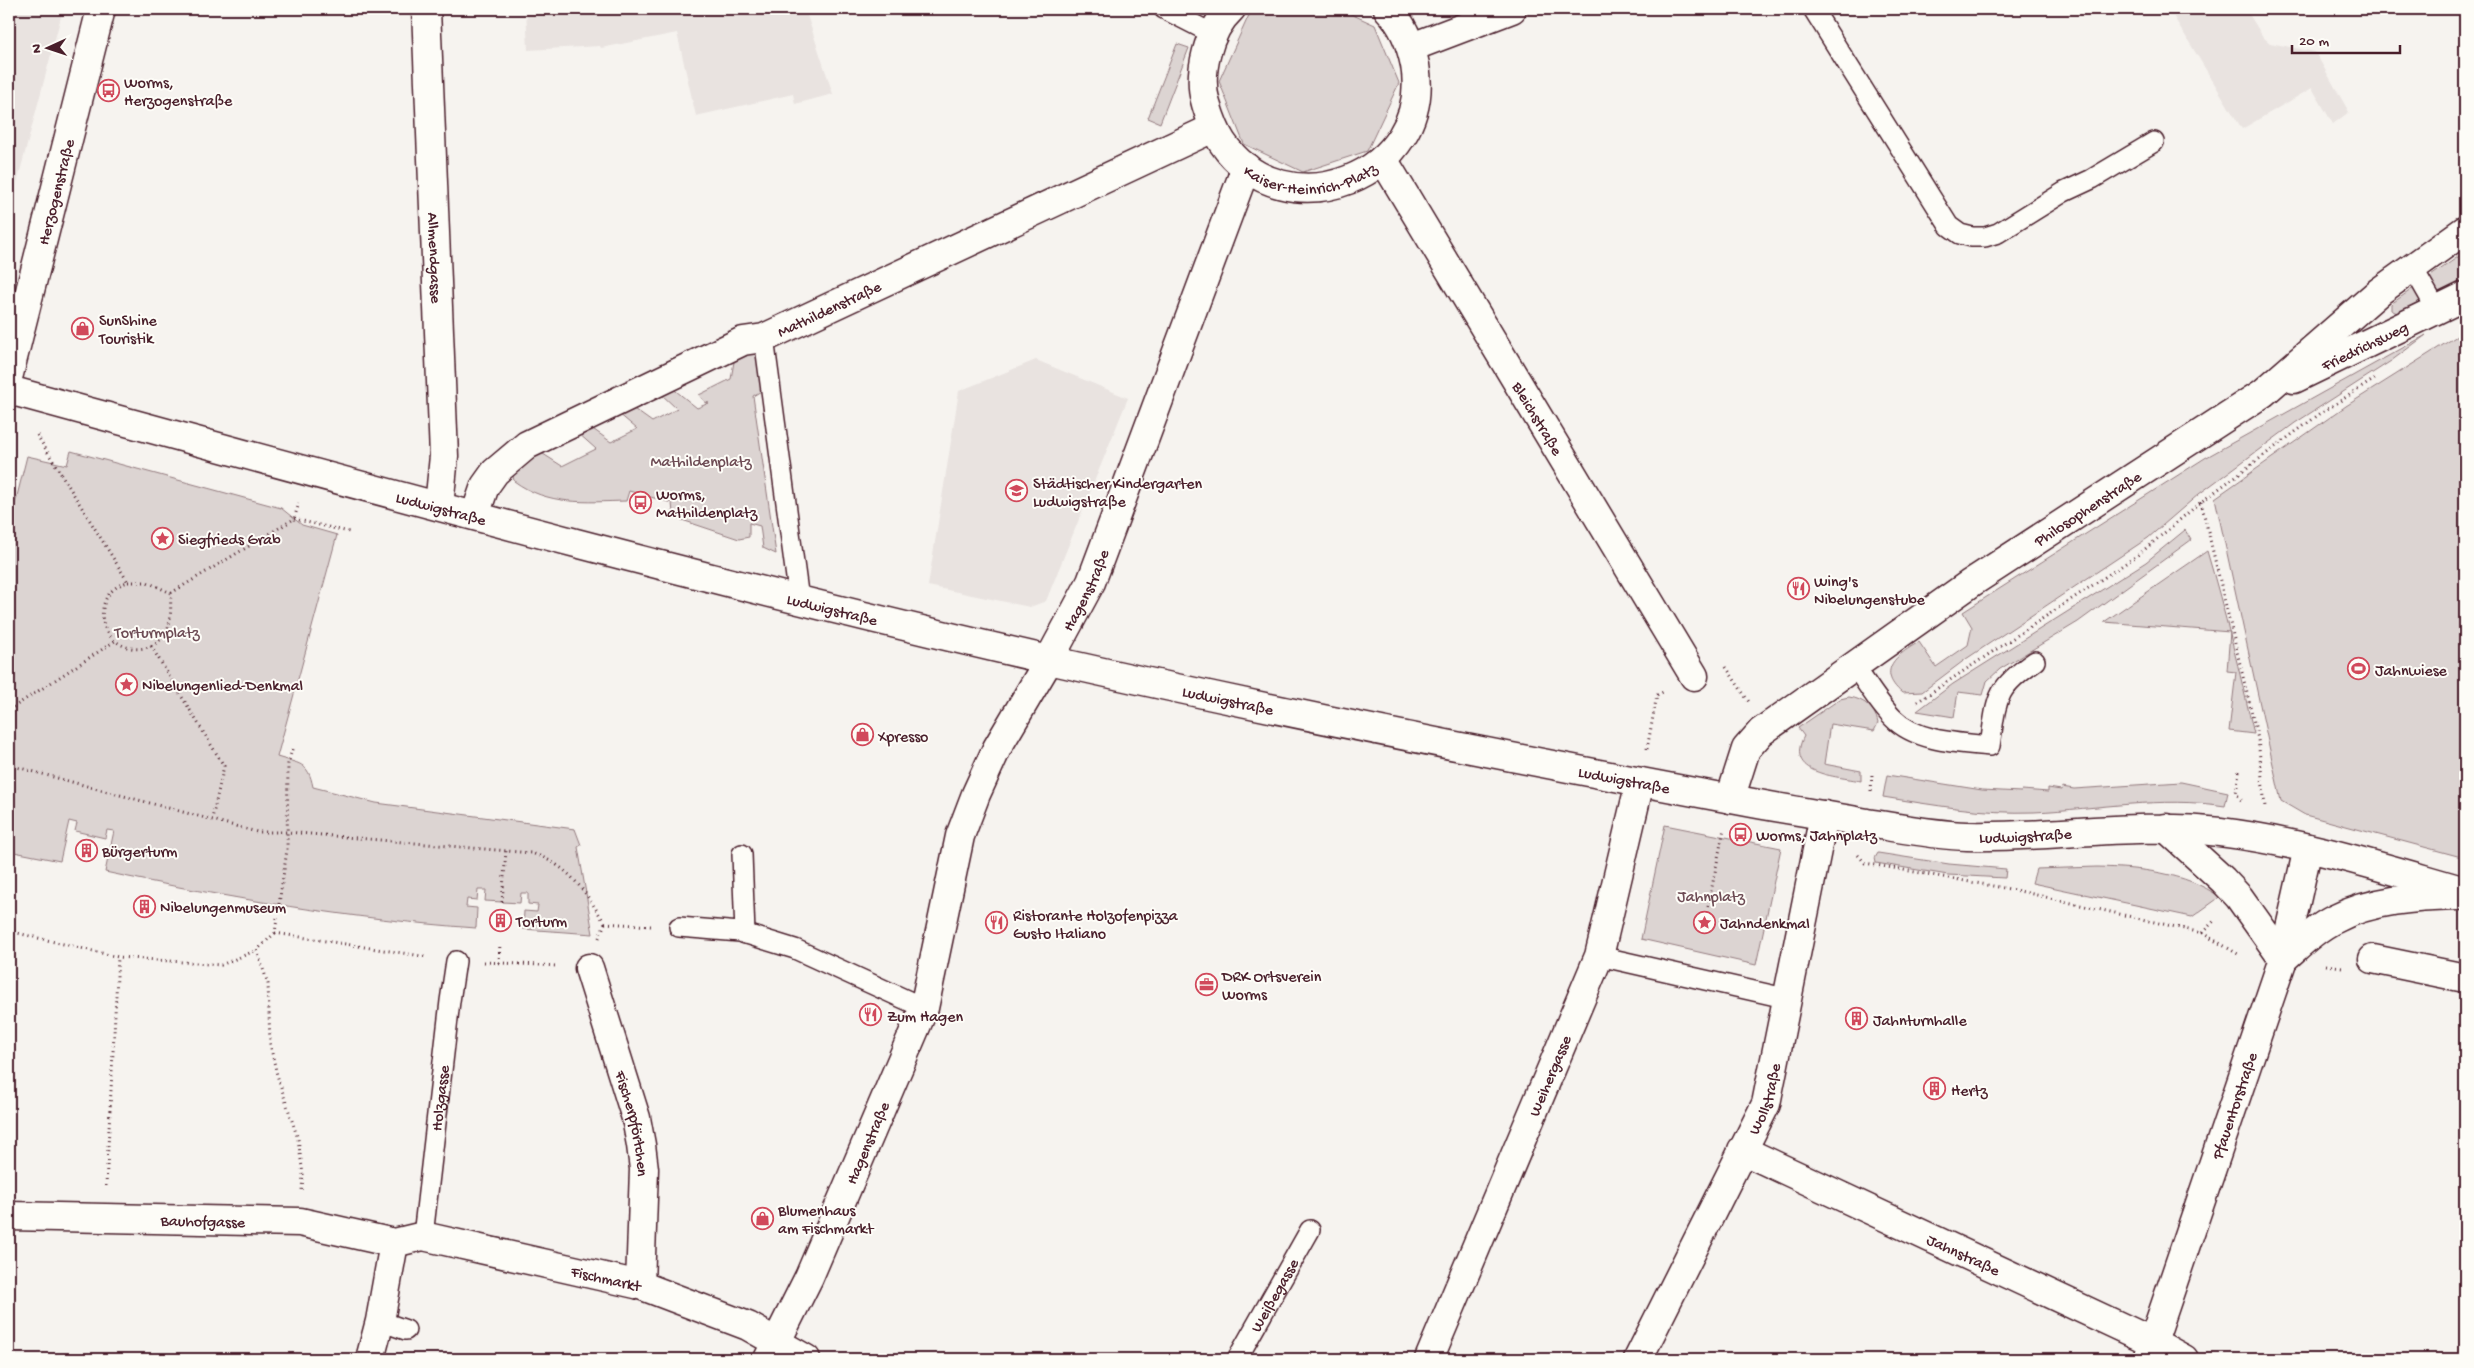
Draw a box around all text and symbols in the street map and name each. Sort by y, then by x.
north arrow [22,22,72,72]
scale bar [2292,22,2399,54]
text: 20 m [2299,33,2329,51]
text: N [29,44,46,54]
place label: Worms, Herzogenstraße [124,75,233,112]
bus stop icon: Worms, Herzogenstraße [96,78,120,102]
street label: Herzogenstraße [36,137,81,247]
street label: Kaiser-Heinrich-Platz [1241,152,1379,172]
text: Kaiser-Heinrich-Platz [1239,160,1383,201]
street label: Allmendgasse [421,212,444,305]
street label: Mathildenstraße [775,278,886,343]
place label: SunShine Touristik [98,313,158,350]
shop icon: SunShine Touristik [71,316,95,340]
street label: Friedrichsweg [2318,319,2412,378]
street label: Bleichstraße [1506,379,1565,460]
park label: Mathildenplatz [650,454,753,473]
street label: Philosophenstraße [2031,468,2147,553]
place label: Städtischer Kindergarten Ludwigstraße [1033,476,1202,513]
school or university icon: Städtischer Kindergarten Ludwigstraße [1005,479,1029,503]
place label: Worms, Mathildenplatz [656,487,758,524]
street label: Ludwigstraße [393,490,488,532]
bus stop icon: Worms, Mathildenplatz [628,490,652,514]
place icon: Siegfrieds Grab [150,526,174,550]
place label: Siegfrieds Grab [178,532,281,551]
street label: Hagenstraße [1060,547,1115,635]
place label: Wing's Nibelungenstube [1814,574,1926,611]
restaurant icon: Wing's Nibelungenstube [1786,577,1810,601]
street label: Ludwigstraße [784,591,880,632]
park label: Torturmplatz [113,625,200,644]
sports icon: Jahnwiese [2347,657,2371,681]
place label: Jahnwiese [2375,663,2448,682]
place icon: Nibelungenlied-Denkmal [114,672,138,696]
place label: Nibelungenlied-Denkmal [142,678,303,697]
street label: Ludwigstraße [1180,684,1276,722]
shop icon: Xpresso [850,723,874,747]
place label: Xpresso [877,729,928,748]
street label: Ludwigstraße [1576,764,1672,800]
bus stop icon: Worms, Jahnplatz [1728,822,1752,846]
street label: Ludwigstraße [1979,826,2073,849]
place label: Worms, Jahnplatz [1756,828,1878,847]
building icon: Bürgerturm [74,838,98,862]
place label: Bürgerturm [101,844,178,863]
park label: Jahnplatz [1677,889,1746,908]
building icon: Nibelungenmuseum [132,894,156,918]
place label: Nibelungenmuseum [160,900,287,919]
building icon: Torturm [488,908,512,932]
place label: Ristorante Holzofenpizza Gusto Italiano [1013,908,1179,945]
place icon: Jahndenkmal [1692,910,1716,934]
restaurant icon: Ristorante Holzofenpizza Gusto Italiano [985,911,1009,935]
place label: Torturm [515,914,568,933]
place label: Jahndenkmal [1720,916,1810,935]
place label: DRK Ortsverein Worms [1221,969,1322,1006]
office icon: DRK Ortsverein Worms [1194,972,1218,996]
restaurant icon: Zum Hagen [859,1003,883,1027]
building icon: Jahnturnhalle [1845,1007,1869,1031]
place label: Zum Hagen [887,1009,963,1028]
place label: Jahnturnhalle [1873,1013,1967,1032]
street label: Weihergasse [1526,1033,1578,1120]
street label: Pfauentorstraße [2209,1050,2264,1163]
street label: Wollstraße [1746,1061,1787,1139]
street label: Holzgasse [429,1064,456,1132]
street label: Fischerpförtchen [608,1068,650,1177]
building icon: Hertz [1923,1077,1947,1101]
place label: Hertz [1951,1083,1989,1102]
street label: Hagenstraße [844,1099,896,1188]
place label: Blumenhaus am Fischmarkt [777,1203,875,1240]
shop icon: Blumenhaus am Fischmarkt [750,1206,774,1230]
street label: Bauhofgasse [159,1213,246,1234]
street label: Jahnstraße [1923,1232,2003,1282]
street label: Weißegasse [1248,1256,1305,1336]
street label: Fischmarkt [568,1263,644,1298]

